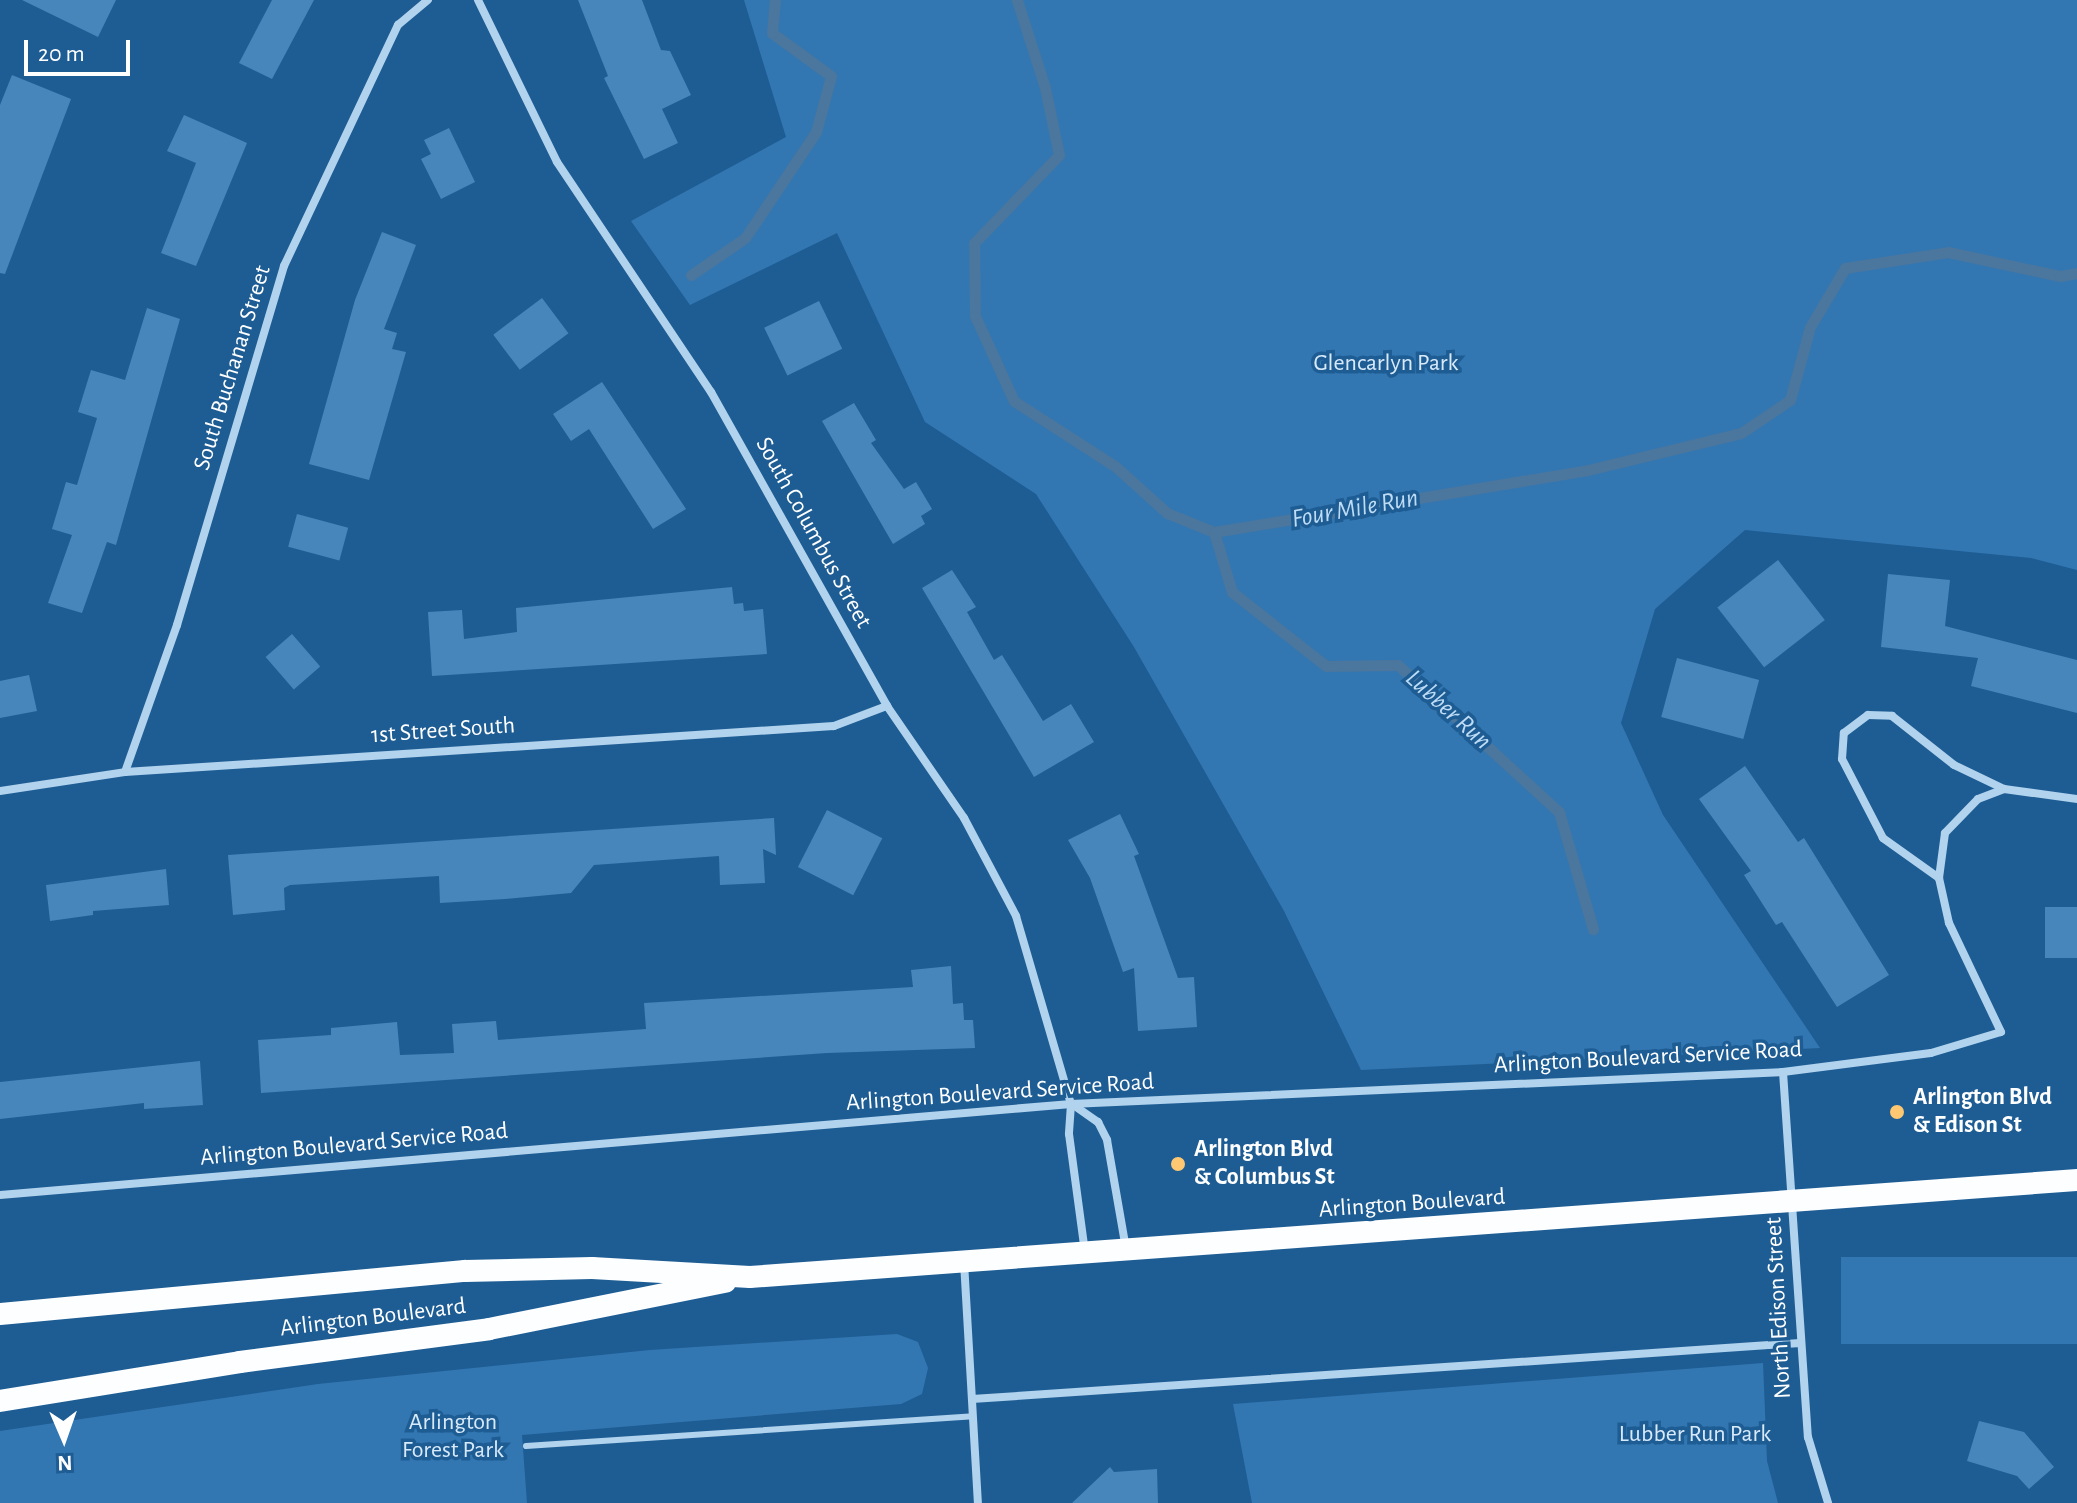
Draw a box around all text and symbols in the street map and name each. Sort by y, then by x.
scale bar [28,24,134,74]
text: 20 m [38,42,85,66]
street label: South Buchanan Street [188,262,278,474]
park label: Glencarlyn Park [1313,350,1459,378]
street label: South Columbus Street [749,433,877,633]
water label: Four Mile Run [1289,483,1421,535]
water label: Lubber Run [1398,663,1498,757]
street label: 1st Street South [370,712,516,750]
street label: Arlington Boulevard Service Road [1493,1036,1803,1080]
street label: Arlington Boulevard Service Road [845,1068,1155,1118]
place label: Arlington Blvd & Edison St [1913,1084,2052,1140]
marker: Arlington Blvd & Edison St [1888,1103,1906,1121]
street label: Arlington Boulevard Service Road [199,1117,509,1173]
place label: Arlington Blvd & Columbus St [1194,1136,1335,1192]
marker: Arlington Blvd & Columbus St [1169,1155,1187,1173]
street label: Arlington Boulevard [1318,1183,1506,1225]
street label: North Edison Street [1760,1216,1798,1400]
street label: Arlington Boulevard [279,1292,467,1344]
north arrow [24,1399,104,1479]
park label: Arlington Forest Park [402,1409,504,1465]
park label: Lubber Run Park [1619,1421,1771,1449]
text: N [57,1452,73,1474]

